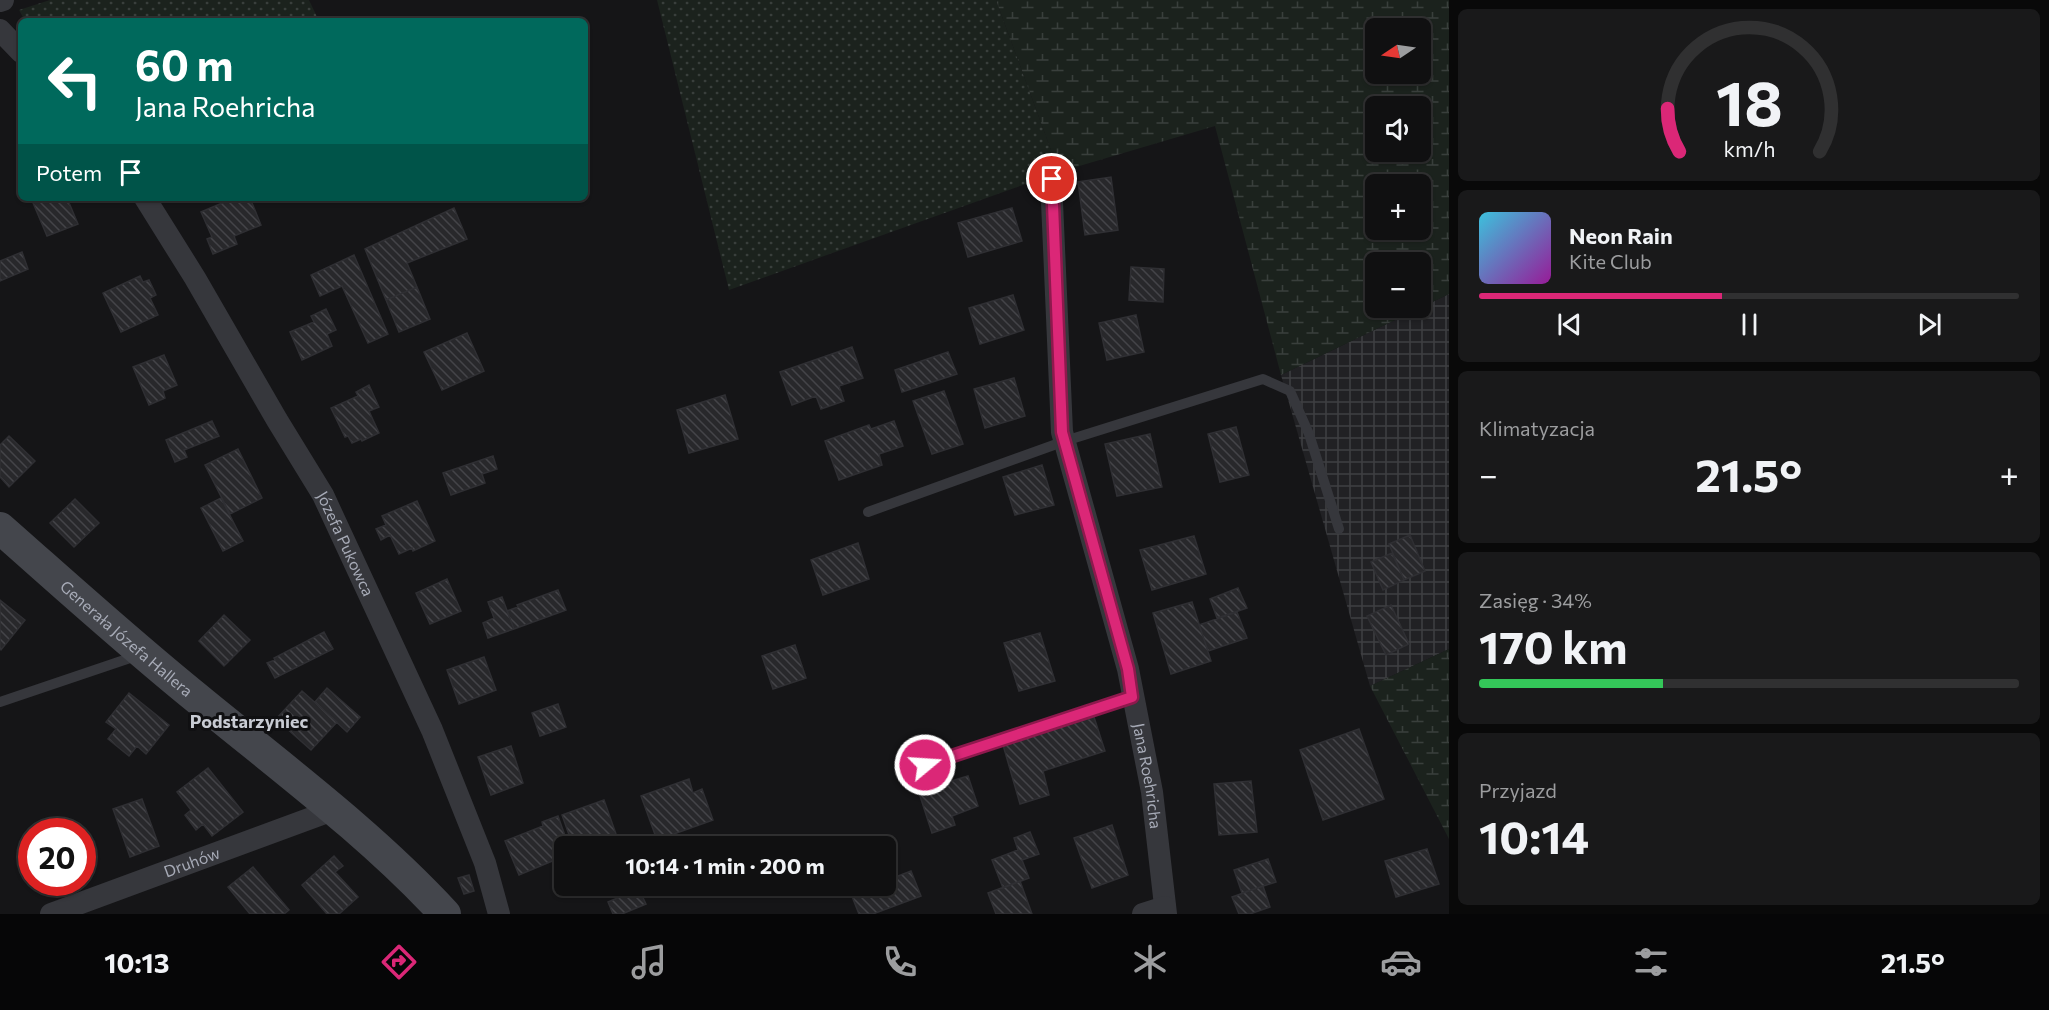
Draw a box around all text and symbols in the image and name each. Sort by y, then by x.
north arrow [1365,18,1431,84]
map controls [1365,18,1431,318]
text: 60 m [135,38,234,90]
icon: left [36,42,114,120]
text: 18 [1716,63,1782,139]
text: Jana Roehricha [135,90,315,123]
button: sound [1365,96,1431,162]
text: km/h [1723,135,1775,161]
pin [1026,153,1077,204]
icon: arrive [114,156,147,189]
text: Potem [36,159,102,186]
icon: arrive [1035,162,1068,195]
button: + [1365,174,1431,240]
text: Neon Rain [1569,222,1673,249]
text: Kite Club [1569,249,1652,273]
button: − [1365,252,1431,318]
icon: previous [1553,308,1586,341]
icon: pause [1733,308,1766,341]
icon: next [1913,308,1946,341]
text: Klimatyzacja [1479,416,1595,440]
text: 21.5° [1695,446,1802,501]
text: − [1479,453,1498,494]
text: + [2000,453,2019,494]
street label: Józefa Pukowca [314,487,379,599]
street label: Generała Józefa Hallera [57,576,197,700]
text: Zasięg · 34% [1479,588,1592,612]
text: 170 km [1479,618,1627,673]
district label: Podstarzyniec [190,710,308,732]
street label: Jana Roehricha [1130,721,1166,830]
position arrow [893,733,957,797]
text: Przyjazd [1479,778,1557,802]
text: 10:14 [1479,808,1589,863]
speed limit sign: 20 [18,818,96,896]
street label: Druhów [161,843,222,881]
text: 10:14 · 1 min · 200 m [625,852,825,879]
icon: directions [378,941,420,983]
icon: music [628,941,670,983]
icon: phone [879,941,921,983]
icon: climate [1129,941,1171,983]
icon: car [1380,941,1422,983]
icon: filters [1630,941,1672,983]
text: 10:13 [104,946,169,979]
text: 21.5° [1881,946,1945,979]

